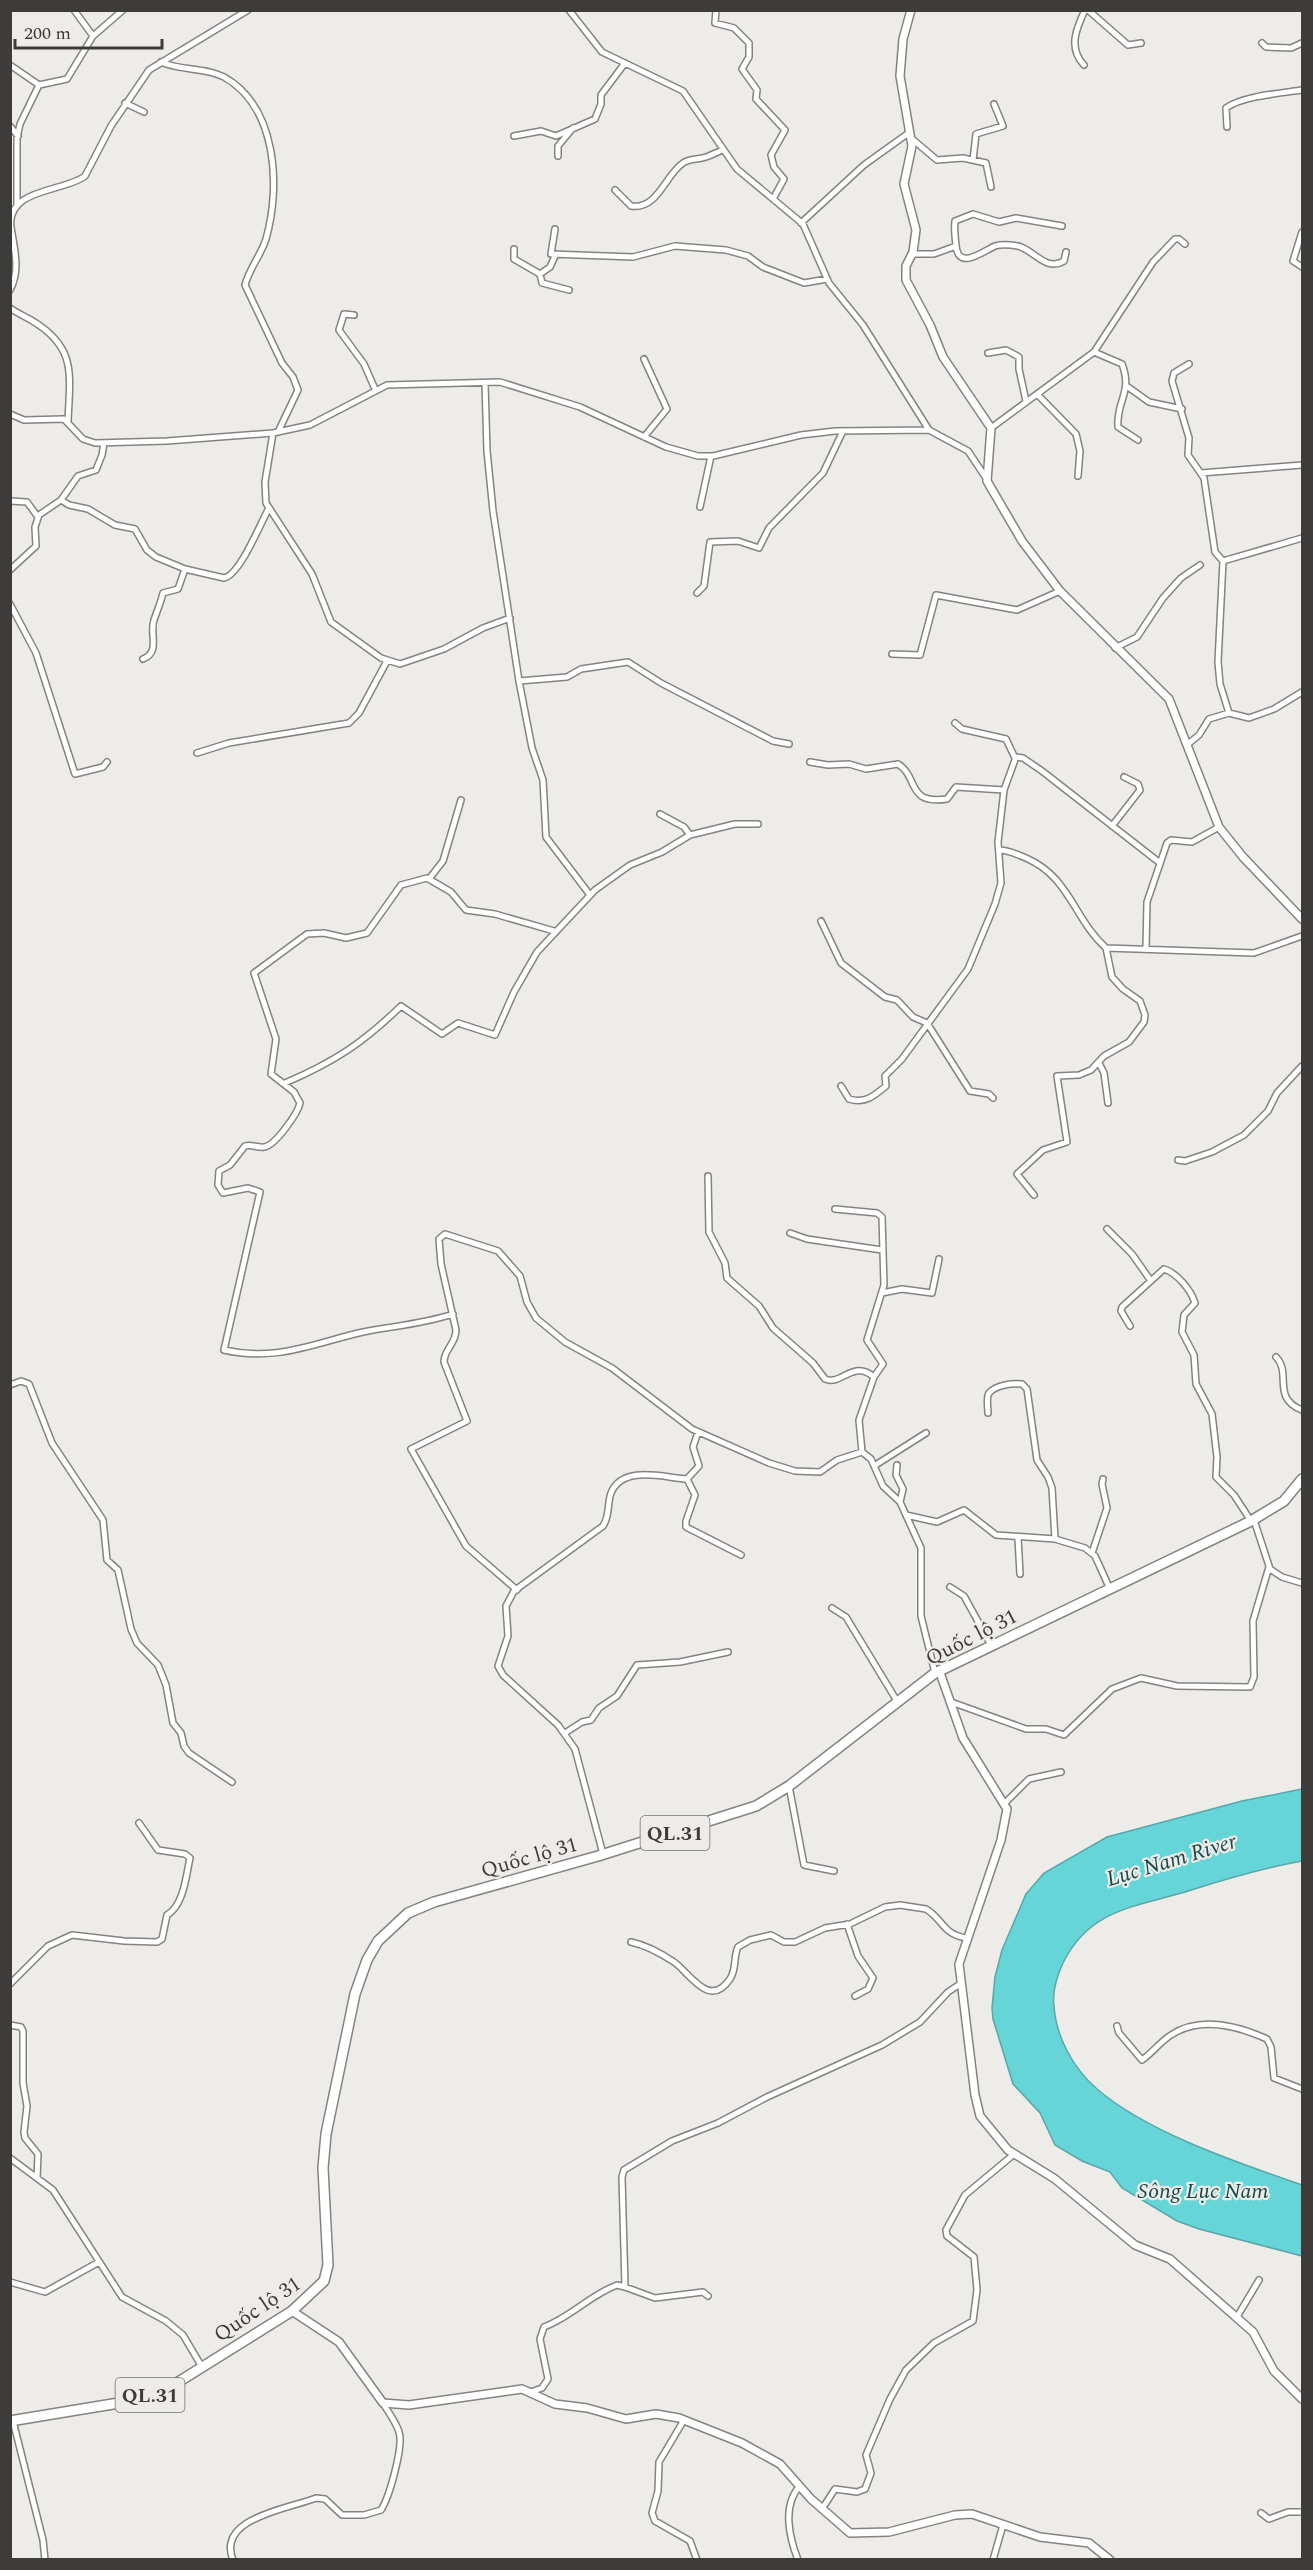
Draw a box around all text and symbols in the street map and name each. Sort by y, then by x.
scale bar [15,12,162,50]
text: 200 m [24,20,71,47]
street label: Quốc lộ 31 [920,1601,1023,1675]
road number: QL.31 [640,1816,710,1850]
water label: Lục Nam River [1102,1825,1241,1896]
street label: Quốc lộ 31 [477,1829,581,1887]
water label: Sông Lục Nam [1138,2175,1268,2208]
street label: Quốc lộ 31 [207,2269,308,2351]
road number: QL.31 [116,2378,184,2412]

